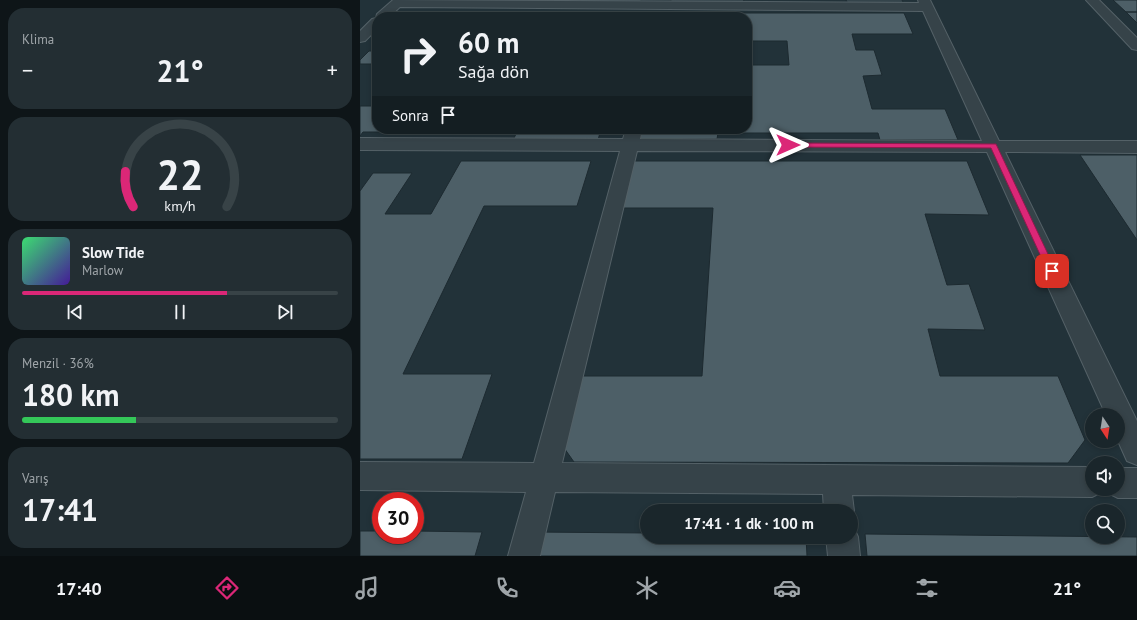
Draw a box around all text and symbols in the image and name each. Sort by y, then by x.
text: 60 m [458,24,519,61]
icon: right [392,28,444,80]
text: Klima [22,31,54,48]
text: 21° [156,51,204,90]
text: − [22,56,33,84]
text: + [327,56,338,84]
text: Sağa dön [458,60,529,83]
icon: arrive [437,104,459,126]
text: Sonra [392,106,429,125]
position arrow [767,124,809,166]
text: 22 [156,148,204,201]
text: km/h [164,196,196,215]
text: Slow Tide [82,243,144,262]
pin [1035,254,1069,288]
icon: arrive [1041,260,1063,282]
text: Marlow [82,262,123,279]
icon: previous [64,301,86,323]
icon: pause [169,301,191,323]
icon: next [274,301,296,323]
text: Menzil · 36% [22,355,94,372]
text: 180 km [22,375,120,414]
north arrow [1085,408,1125,448]
map controls [1085,408,1125,544]
button: sound [1085,456,1125,496]
text: Varış [22,470,49,487]
text: 17:41 [22,490,98,529]
speed limit sign: 30 [372,492,424,544]
button: search [1085,504,1125,544]
text: 17:41 · 1 dk · 100 m [684,514,814,533]
icon: directions [213,574,241,602]
icon: music [353,574,381,602]
icon: phone [493,574,521,602]
icon: climate [633,574,661,602]
icon: car [773,574,801,602]
icon: filters [913,574,941,602]
text: 17:40 [56,577,102,600]
text: 21° [1053,577,1081,600]

